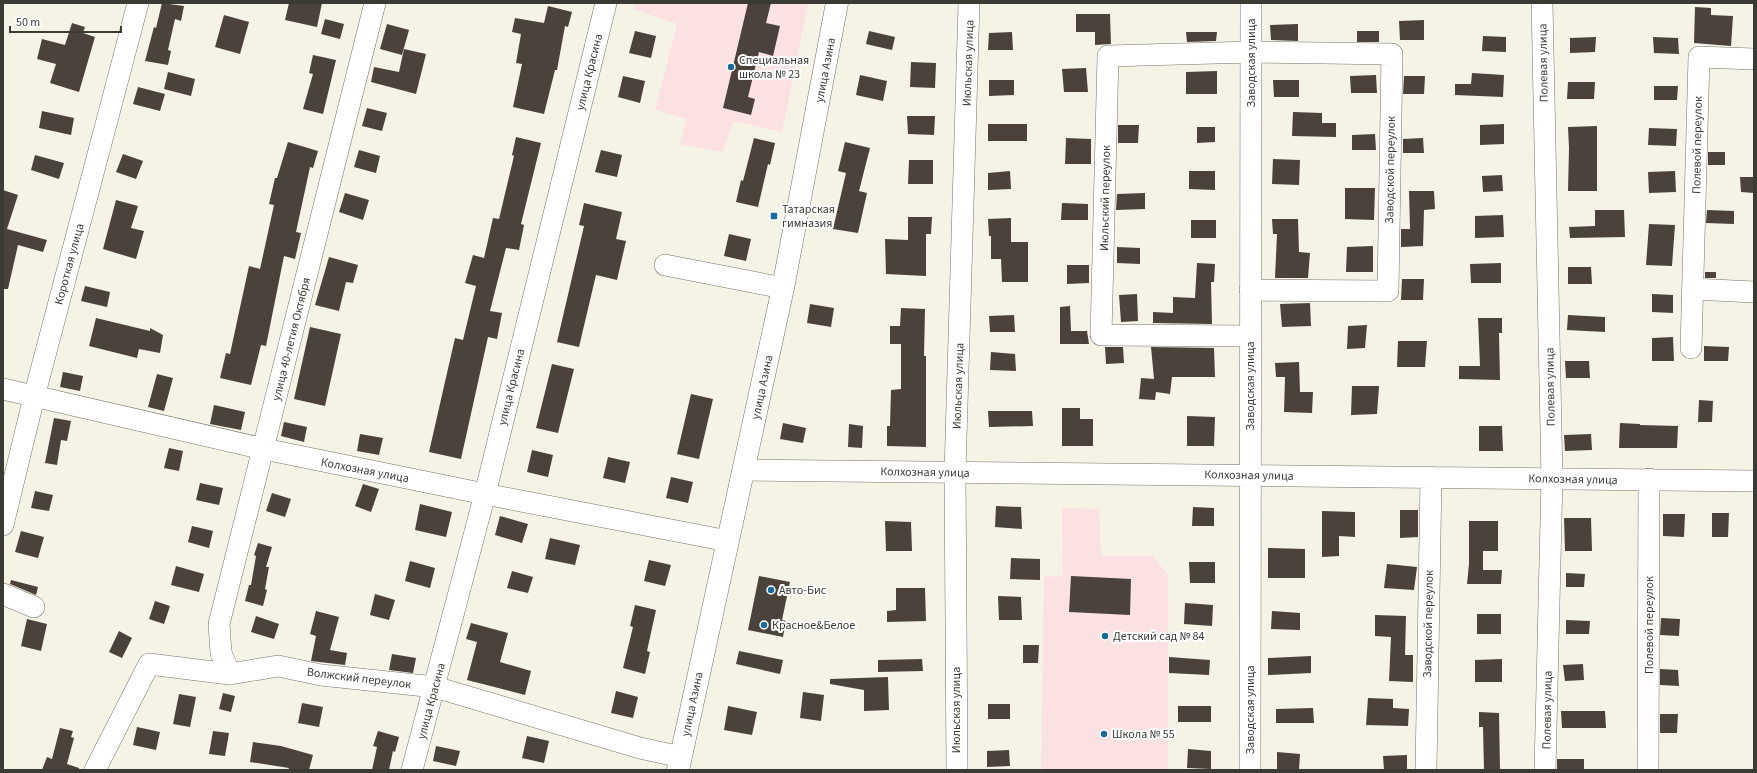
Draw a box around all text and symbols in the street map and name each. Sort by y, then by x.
scale bar [10,8,121,34]
text: 50 m [16,14,40,31]
street label: Заводская улица [1243,18,1260,108]
street label: Июльская улица [958,20,979,106]
street label: Полевая улица [1534,23,1553,103]
street label: улица Красина [572,32,607,112]
street label: улица Азина [811,36,840,104]
place label: Специальная школа № 23 [739,52,809,83]
marker: Специальная школа № 23 [726,62,736,72]
street label: Полевой переулок [1688,96,1707,194]
street label: Заводской переулок [1381,116,1400,224]
street label: Июльский переулок [1096,145,1115,251]
place label: Татарская гимназия [782,201,835,232]
marker: Татарская гимназия [769,211,779,221]
street label: Короткая улица [50,221,89,307]
street label: улица 40-летия Октября [268,276,315,403]
street label: Заводская улица [1242,341,1259,431]
street label: Июльская улица [948,343,969,429]
street label: улица Красина [494,347,529,427]
street label: Полевая улица [1541,347,1560,427]
street label: улица Азина [747,353,778,421]
street label: Колхозная улица [319,454,410,487]
street label: Колхозная улица [880,463,970,482]
street label: Колхозная улица [1204,466,1294,485]
street label: Колхозная улица [1528,470,1618,489]
street label: Заводской переулок [1419,570,1438,678]
street label: Полевой переулок [1641,576,1658,674]
place label: Авто-Бис [779,582,827,599]
marker: Авто-Бис [766,585,776,595]
place label: Красное&Белое [772,617,855,634]
marker: Красное&Белое [759,620,769,630]
place label: Детский сад № 84 [1113,628,1205,645]
marker: Детский сад № 84 [1100,631,1110,641]
street label: улица Красина [413,661,450,741]
street label: Волжский переулок [306,664,412,693]
street label: Заводская улица [1242,665,1259,755]
street label: Июльская улица [948,667,965,753]
street label: улица Азина [677,670,708,738]
street label: Полевая улица [1538,670,1557,750]
place label: Школа № 55 [1112,726,1175,743]
marker: Школа № 55 [1099,729,1109,739]

